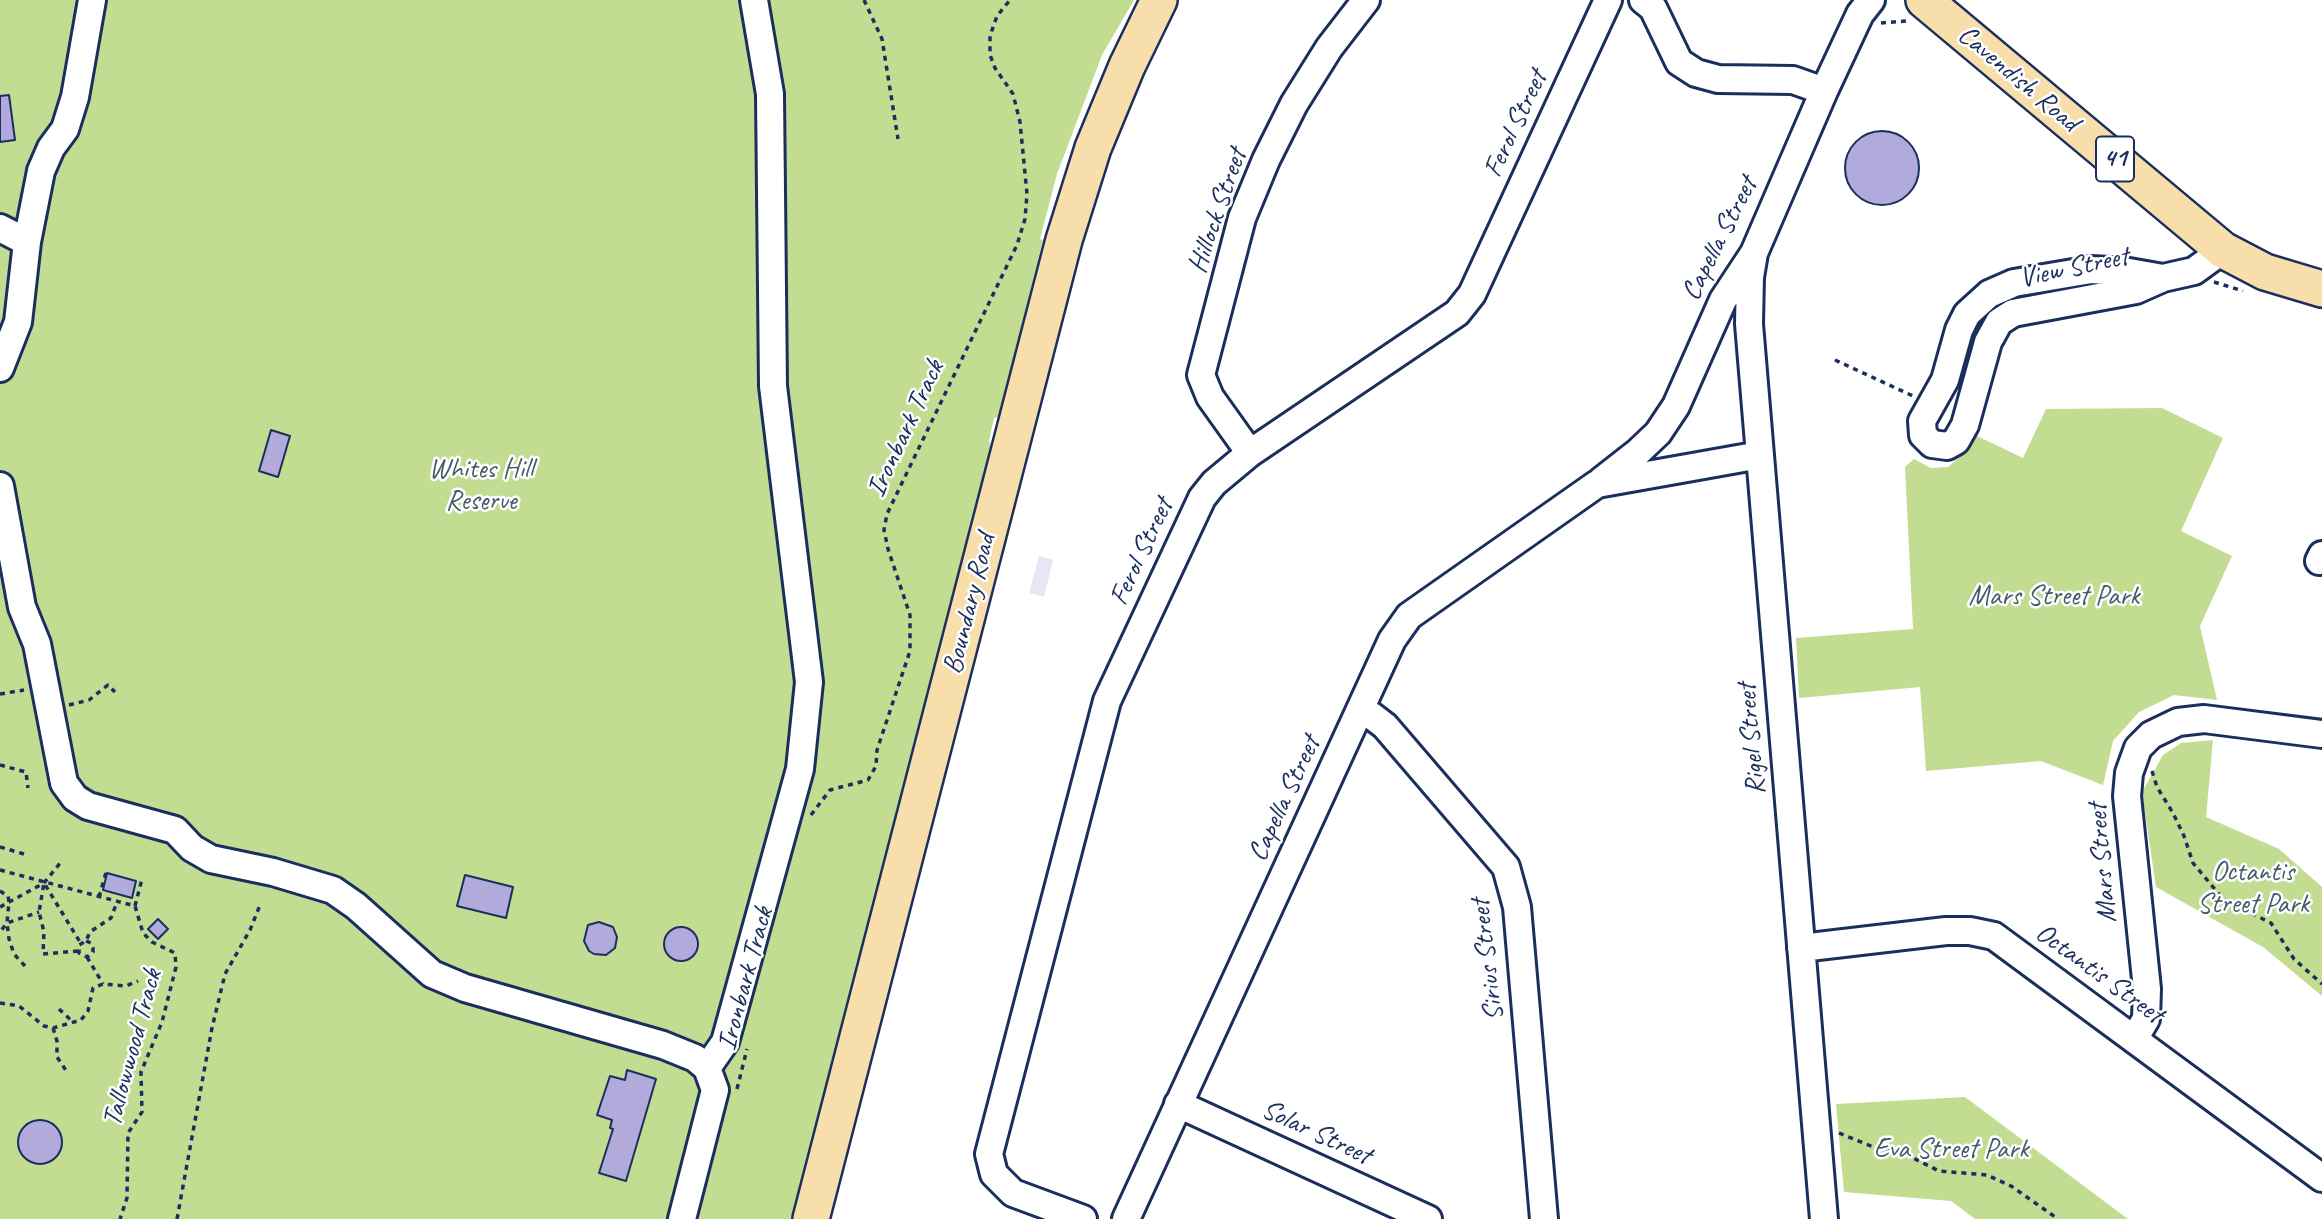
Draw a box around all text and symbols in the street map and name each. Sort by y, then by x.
street label: Cavendish Road [1951,19,2085,139]
street label: Ferol Street [1477,65,1555,183]
road number: 41 [2096,136,2134,182]
street label: Hillock Street [1181,145,1255,277]
street label: Capella Street [1675,172,1765,306]
street label: View Street [2017,240,2131,296]
street label: Ironbark Track [860,355,952,503]
park label: Whites Hill Reserve [429,453,533,519]
street label: Ferol Street [1103,493,1181,611]
street label: Boundary Road [936,530,1004,678]
park label: Mars Street Park [1969,580,2139,614]
street label: Rigel Street [1730,682,1774,796]
street label: Capella Street [1241,731,1329,867]
street label: Mars Street [2081,802,2125,924]
park label: Octantis Street Park [2197,856,2309,922]
street label: Sirius Street [1464,897,1512,1023]
street label: Ironbark Track [711,904,781,1054]
street label: Octantis Street [2029,916,2169,1032]
street label: Tallowwood Track [96,966,170,1130]
street label: Solar Street [1256,1093,1376,1173]
park label: Eva Street Park [1874,1133,2028,1167]

